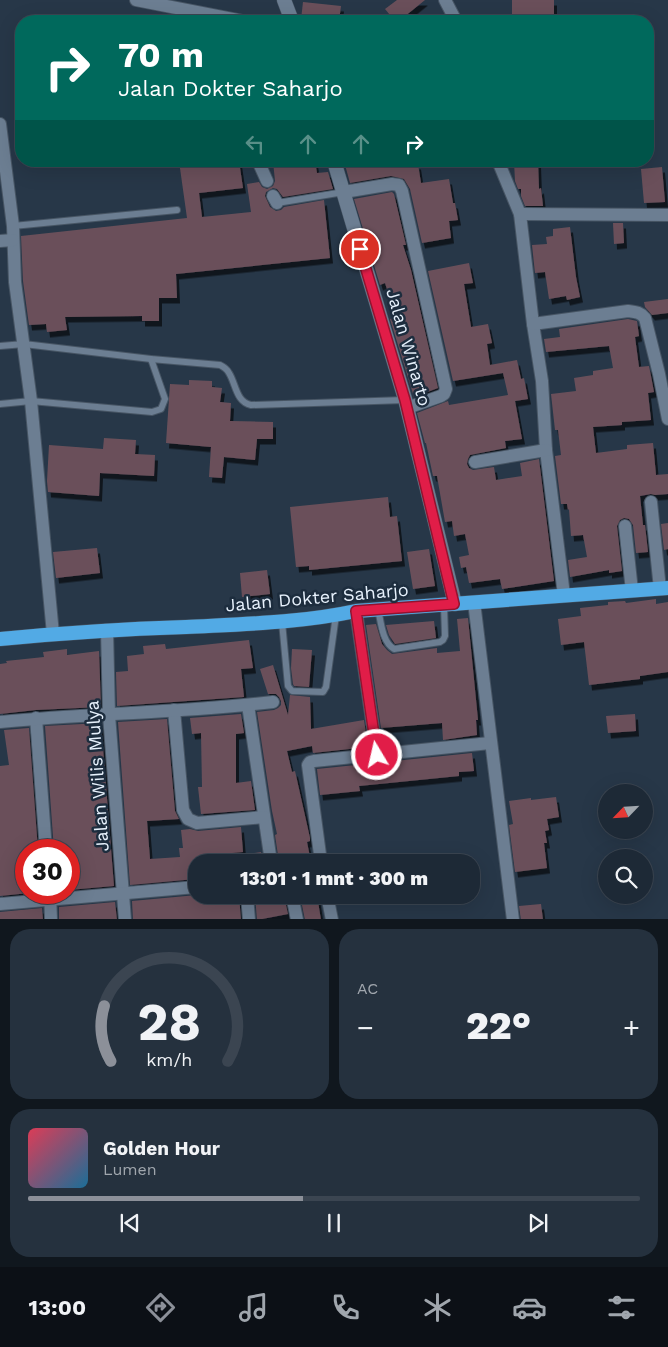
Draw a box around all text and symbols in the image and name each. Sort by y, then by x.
text: 70 m [118,34,204,76]
icon: right [35,35,100,100]
text: Jalan Dokter Saharjo [118,76,343,101]
icon: left [241,130,269,158]
icon: ahead [294,130,322,158]
icon: ahead [347,130,375,158]
icon: right [400,130,428,158]
pin [339,228,381,270]
icon: arrive [346,235,374,263]
street label: Jalan Winarto [382,286,436,408]
street label: Jalan Dokter Saharjo [225,579,409,615]
street label: Jalan Wilis Mulya [81,700,113,852]
position arrow [350,728,402,780]
north arrow [598,784,652,839]
map controls [598,784,653,904]
speed limit sign: 30 [15,839,80,904]
button: search [598,849,653,904]
text: 13:01 · 1 mnt · 300 m [240,867,428,890]
text: AC [357,979,378,998]
text: 28 [138,992,201,1053]
text: 22° [466,1004,531,1048]
text: − [357,1011,374,1044]
text: + [623,1011,640,1044]
text: km/h [146,1049,193,1070]
text: Golden Hour [103,1137,220,1160]
text: Lumen [103,1160,157,1179]
icon: previous [116,1209,144,1237]
icon: pause [320,1209,348,1237]
icon: next [524,1209,552,1237]
icon: directions [143,1290,178,1325]
icon: music [236,1290,271,1325]
icon: phone [328,1290,363,1325]
icon: climate [420,1290,455,1325]
icon: car [512,1290,547,1325]
icon: filters [604,1290,639,1325]
text: 13:00 [29,1295,86,1320]

